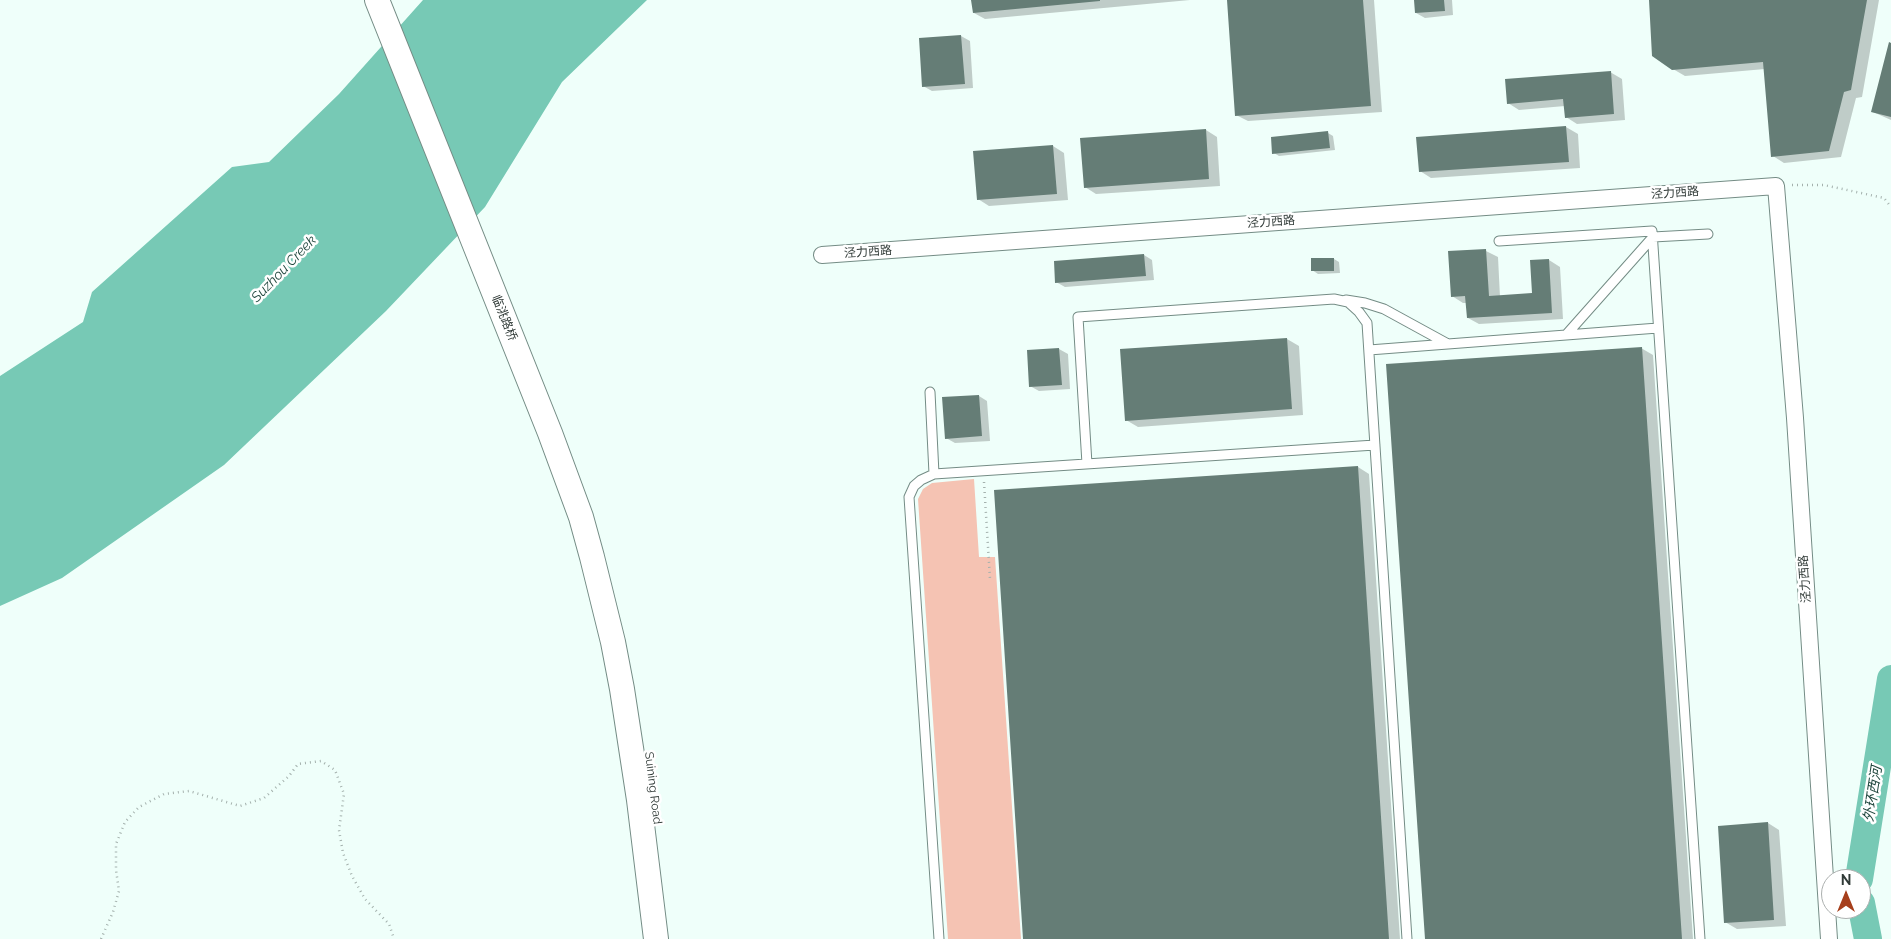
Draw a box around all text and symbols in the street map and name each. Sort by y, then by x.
street label: 泾力西路 [1651,184,1699,202]
street label: 泾力西路 [1247,213,1295,231]
water label: Suzhou Creek [248,232,320,306]
street label: 泾力西路 [844,243,892,261]
street label: 临洮路桥 [488,293,520,343]
street label: 泾力西路 [1796,555,1814,603]
street label: Suining Road [641,751,665,825]
water label: 外环西河 [1860,765,1886,823]
north arrow [1821,869,1871,919]
text: N [1841,872,1851,888]

